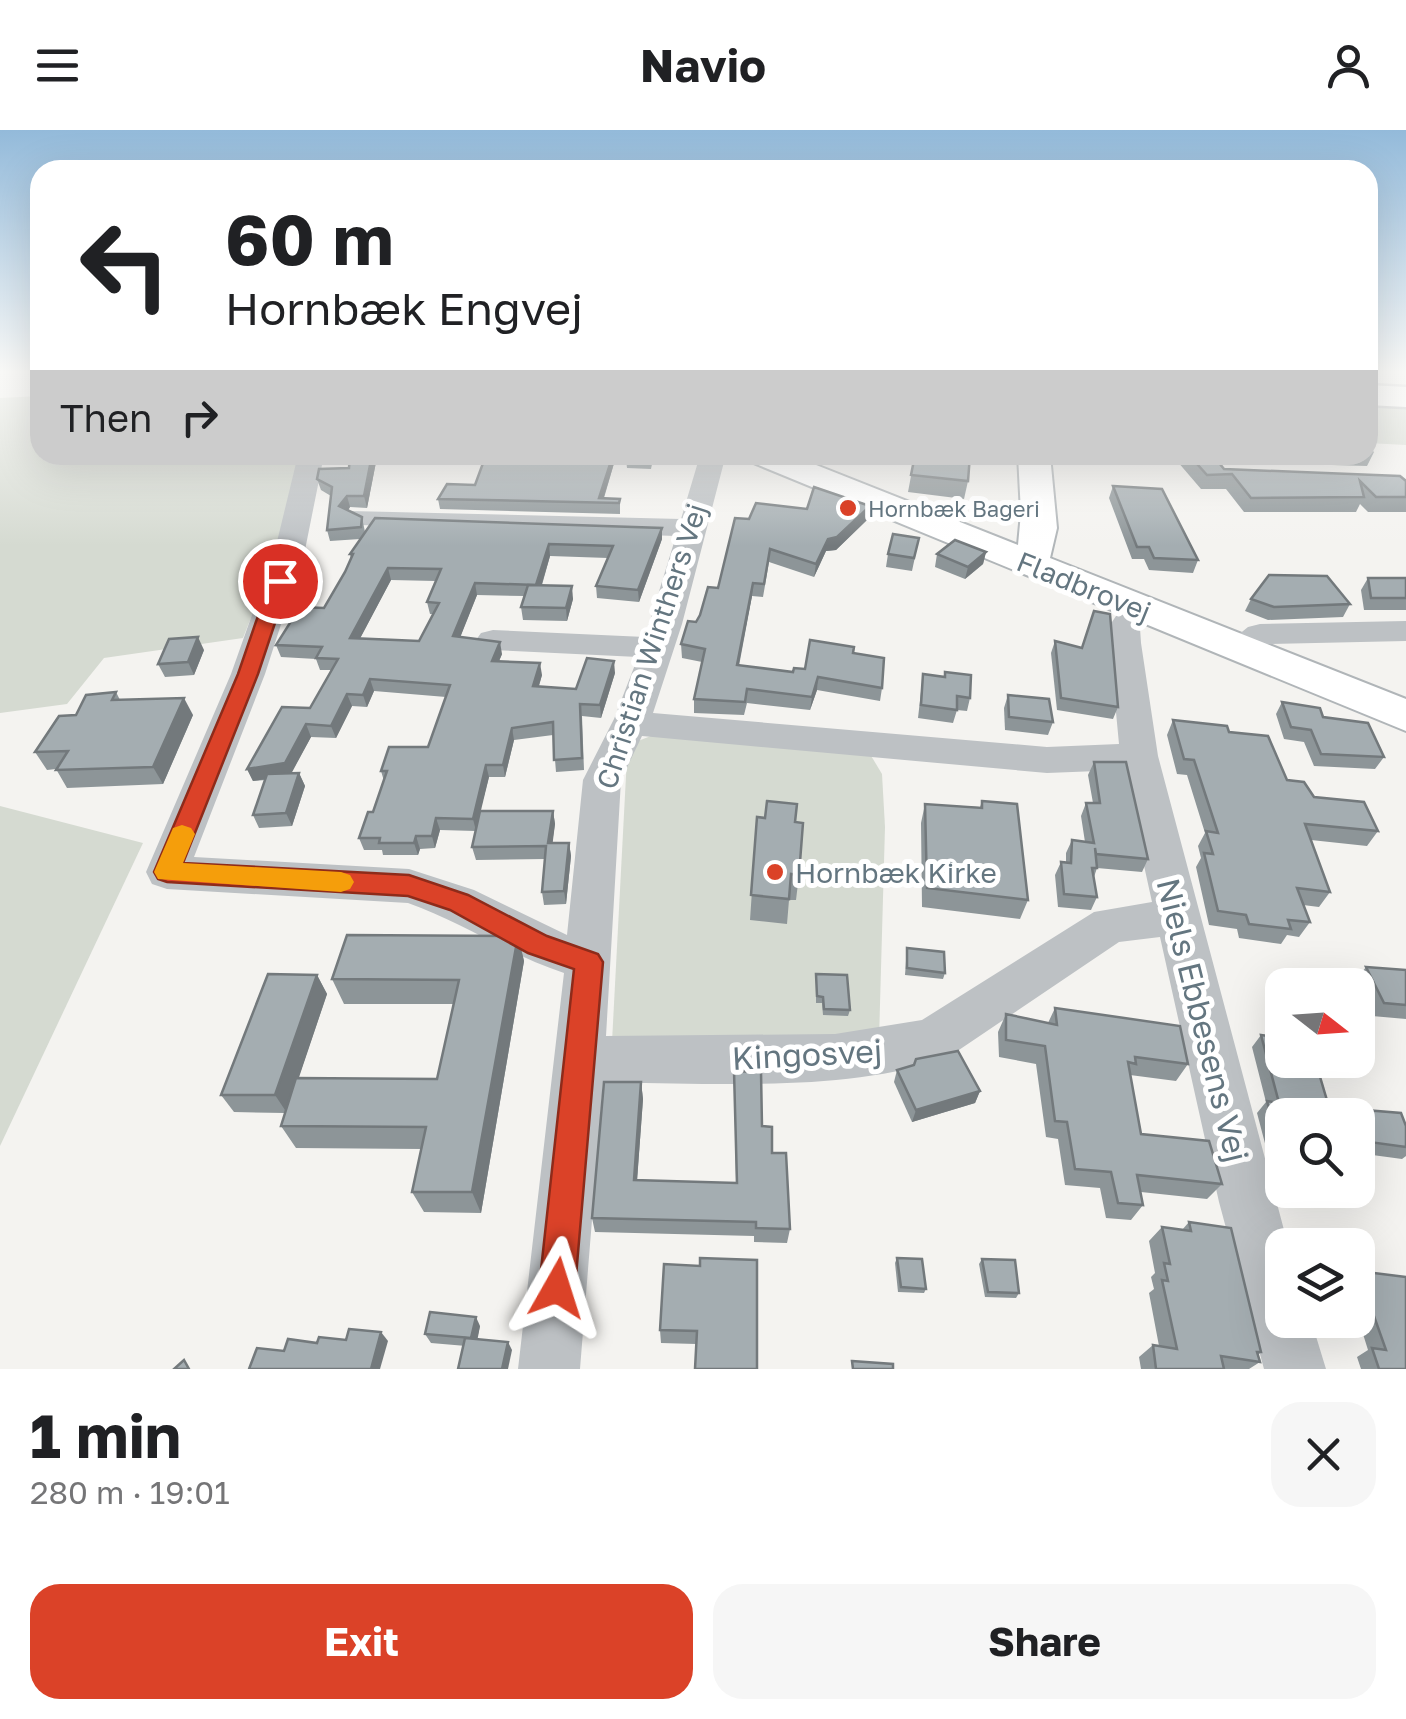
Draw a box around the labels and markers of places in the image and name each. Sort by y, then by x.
place label: Hornbæk Bageri [868,495,1040,522]
marker: Hornbæk Bageri [837,497,859,519]
pin [238,539,323,624]
place label: Hornbæk Kirke [795,856,997,889]
marker: Hornbæk Kirke [764,861,786,883]

